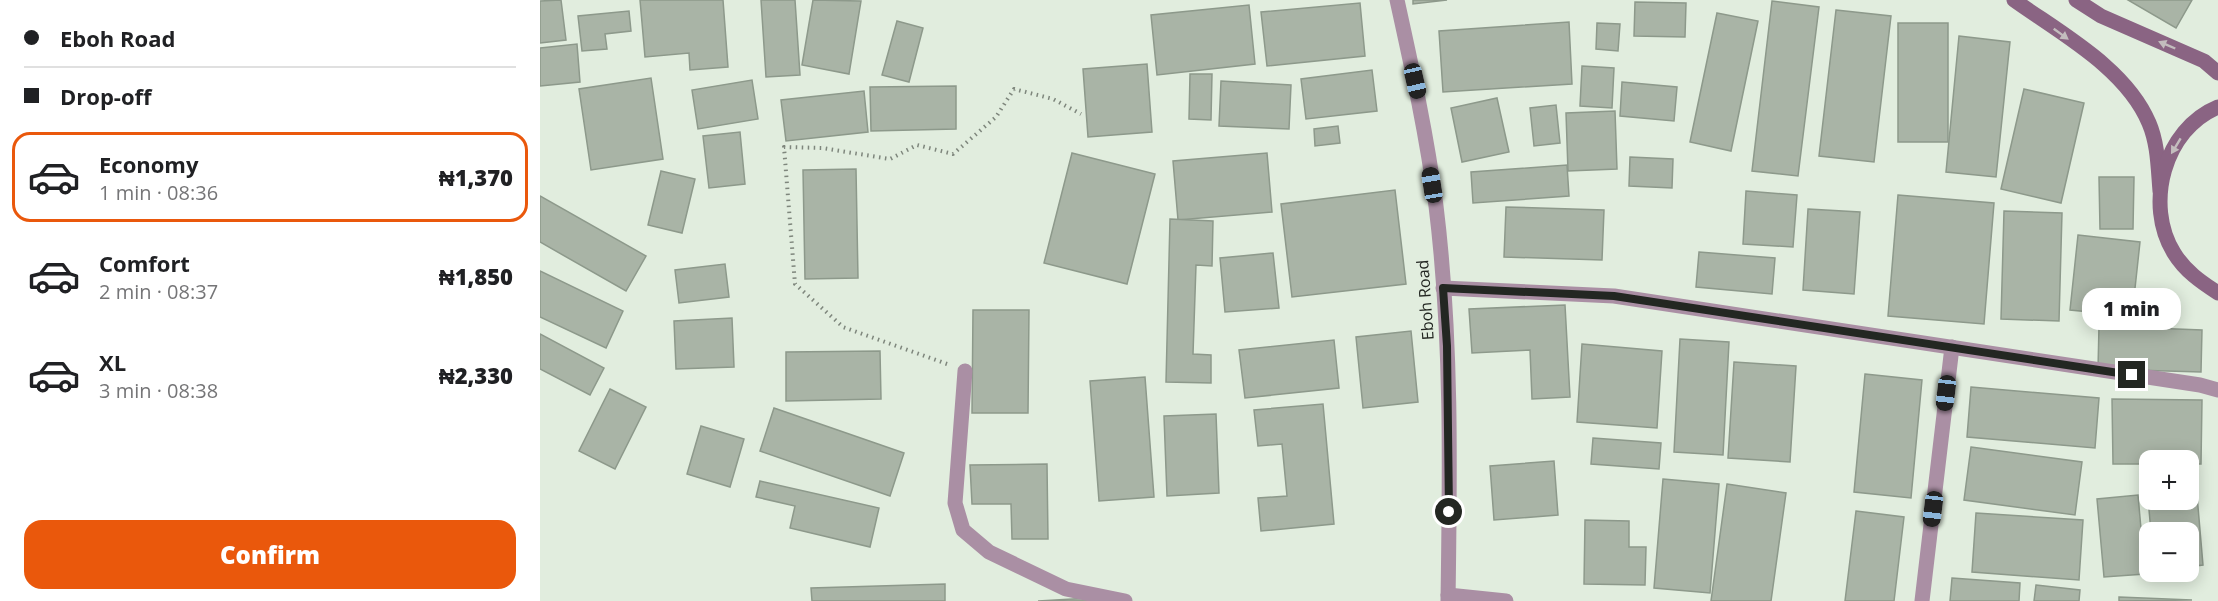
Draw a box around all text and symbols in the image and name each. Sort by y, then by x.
text: Eboh Road [60,23,175,53]
one-way arrow [2053,28,2069,40]
one-way arrow [2158,41,2175,50]
car [1402,61,1428,101]
text: Drop-off [60,81,152,111]
one-way arrow [2171,138,2181,155]
text: Economy [99,149,198,179]
icon: car [27,150,81,204]
text: ₦1,370 [439,162,513,192]
car [1420,166,1444,204]
text: 1 min · 08:36 [99,179,218,206]
text: Comfort [99,248,190,278]
icon: car [27,249,81,303]
street label: Eboh Road [1411,259,1439,341]
text: ₦1,850 [439,261,513,291]
text: 2 min · 08:37 [99,278,218,305]
callout: 1 min [2082,288,2182,330]
text: 1 min [2103,295,2160,322]
text: XL [99,347,126,377]
icon: car [27,348,81,402]
text: ₦2,330 [439,360,513,390]
route end [2118,361,2145,388]
car [1935,374,1957,412]
text: 3 min · 08:38 [99,377,218,404]
map controls [2139,450,2199,582]
button: + [2139,450,2199,510]
car [1922,490,1944,528]
route start [1435,498,1462,525]
button: Confirm [24,520,516,589]
button: − [2139,522,2199,582]

